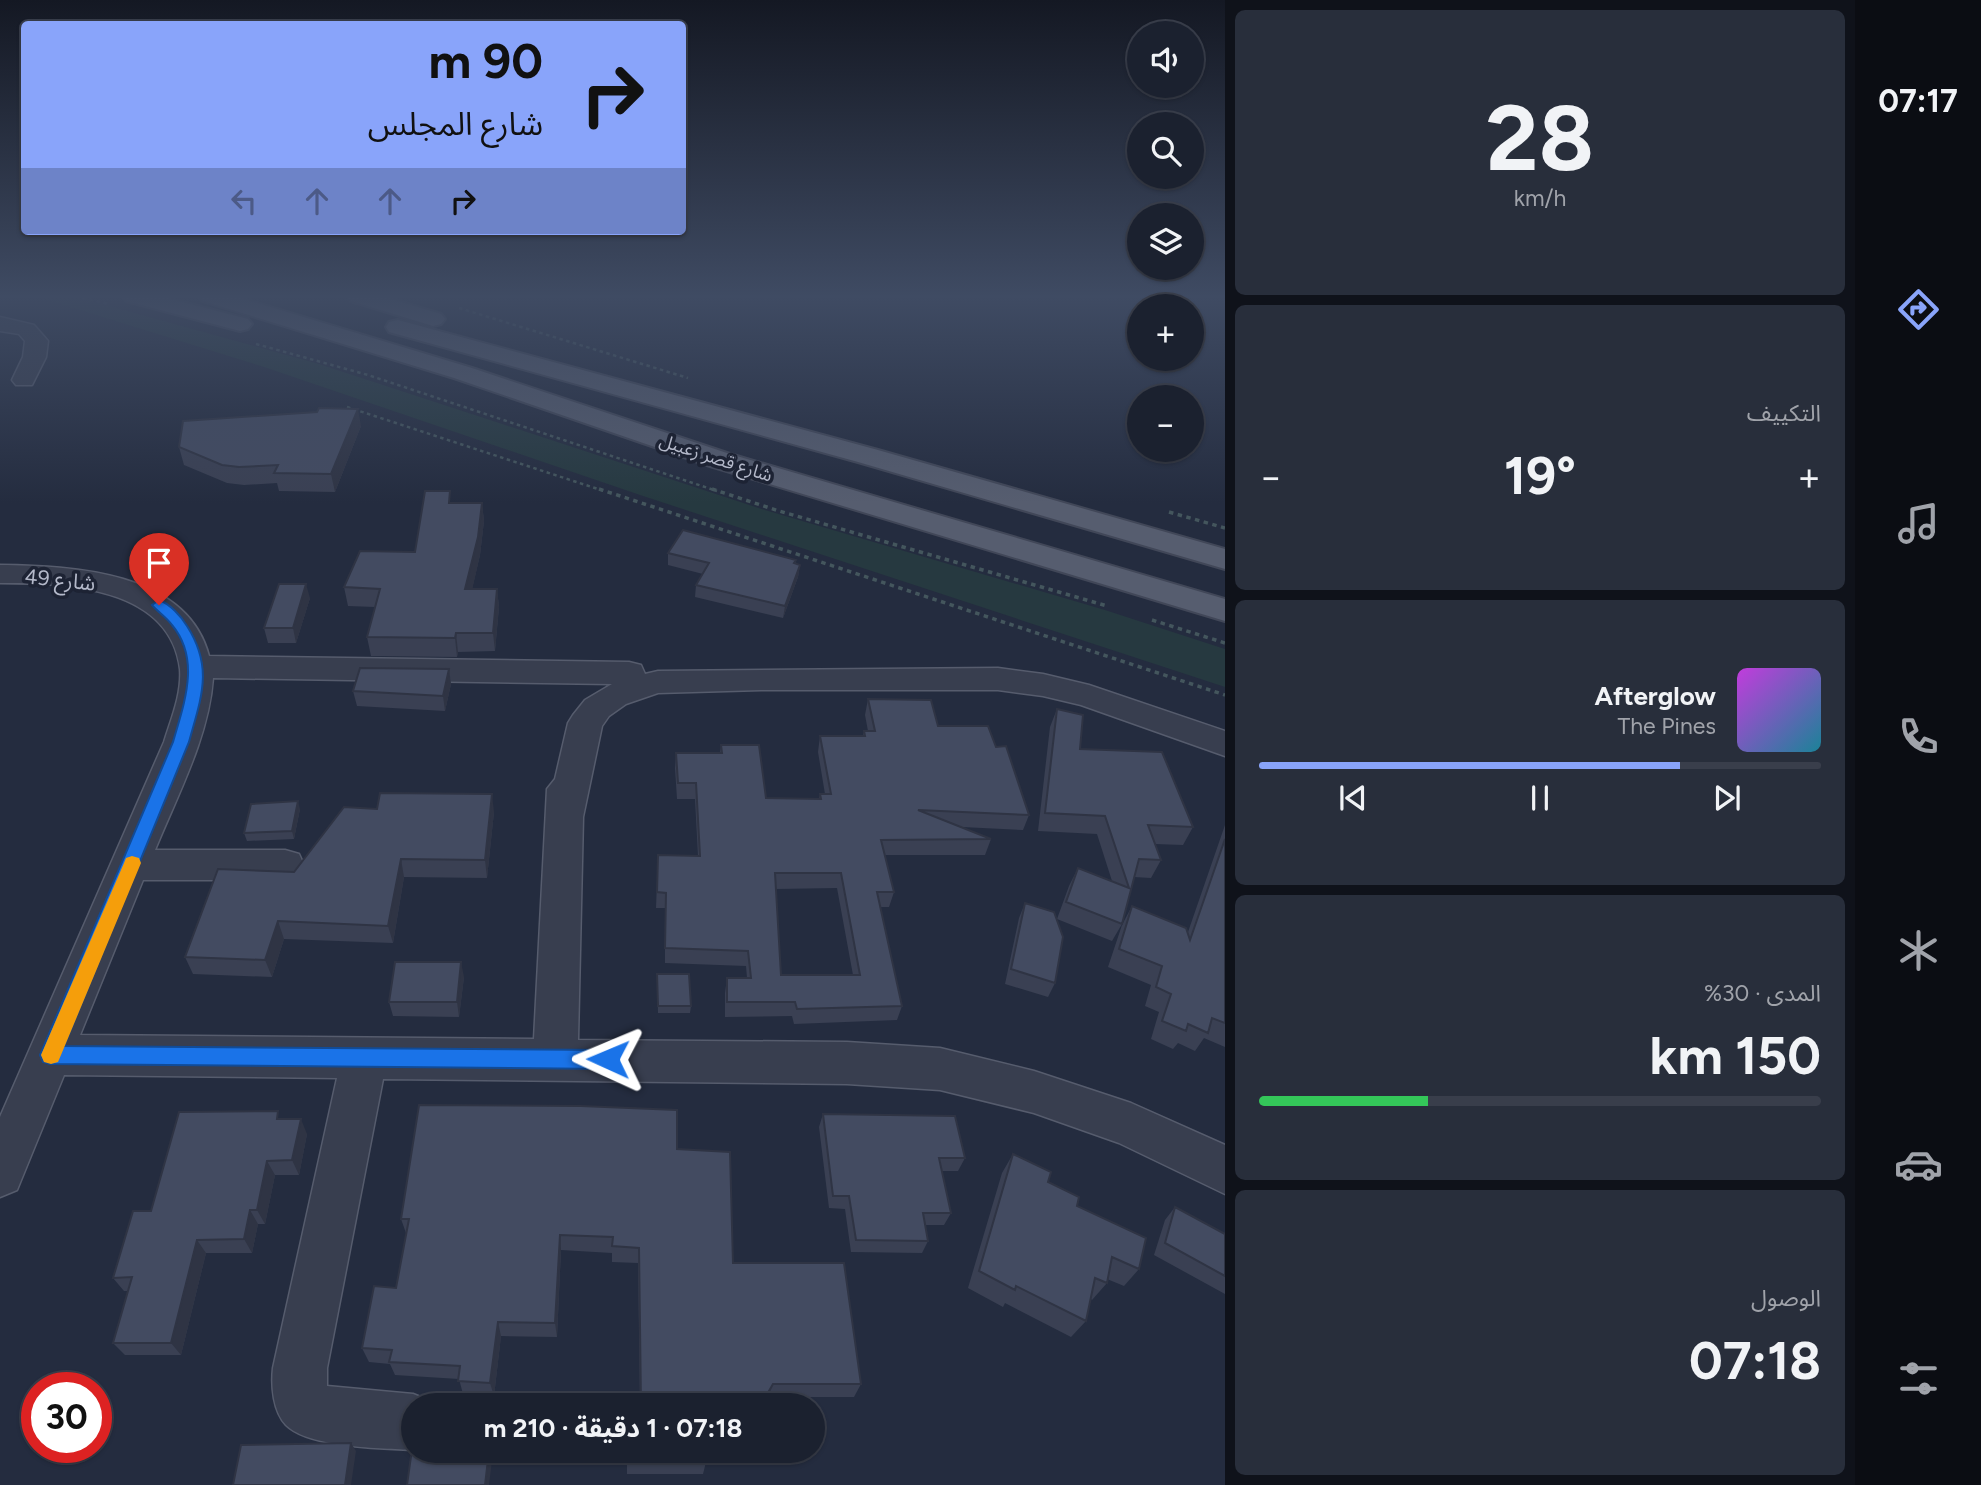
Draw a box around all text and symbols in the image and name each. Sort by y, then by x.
map controls [1127,21,1204,462]
button: sound [1127,21,1204,98]
text: 90 m [428,31,543,90]
icon: right [567,49,658,140]
text: 07:17 [1878,82,1958,120]
text: 28 [1486,84,1594,193]
text: شارع المجلس [368,105,543,143]
button: search [1127,112,1204,189]
icon: left [225,182,263,220]
icon: ahead [298,182,336,220]
icon: ahead [371,182,409,220]
icon: right [444,182,482,220]
text: km/h [1514,184,1566,212]
button: layers [1127,203,1204,280]
icon: directions [1894,285,1943,334]
button: + [1127,294,1204,371]
button: − [1127,385,1204,462]
text: التكييف [1747,399,1821,427]
street label: شارع قصر زعبيل [656,429,775,489]
text: 19° [1504,445,1576,507]
text: − [1259,454,1283,500]
text: + [1797,454,1821,500]
icon: music [1894,499,1943,548]
pin [129,533,189,605]
icon: arrive [140,544,178,582]
street label: شارع 49 [23,563,97,599]
text: Afterglow [1594,680,1716,712]
text: The Pines [1617,712,1716,740]
icon: phone [1894,712,1943,761]
icon: previous [1334,779,1372,817]
icon: pause [1521,779,1559,817]
icon: next [1708,779,1746,817]
icon: climate [1894,926,1943,975]
text: المدى · 30% [1704,979,1821,1007]
position arrow [571,1022,645,1096]
text: 150 km [1649,1025,1821,1087]
icon: car [1894,1140,1943,1189]
text: الوصول [1751,1284,1821,1312]
text: 07:18 [1689,1330,1821,1392]
icon: filters [1894,1354,1943,1403]
speed limit sign: 30 [21,1372,112,1463]
text: 07:18 · 1 دقيقة · 210 m [484,1412,742,1444]

